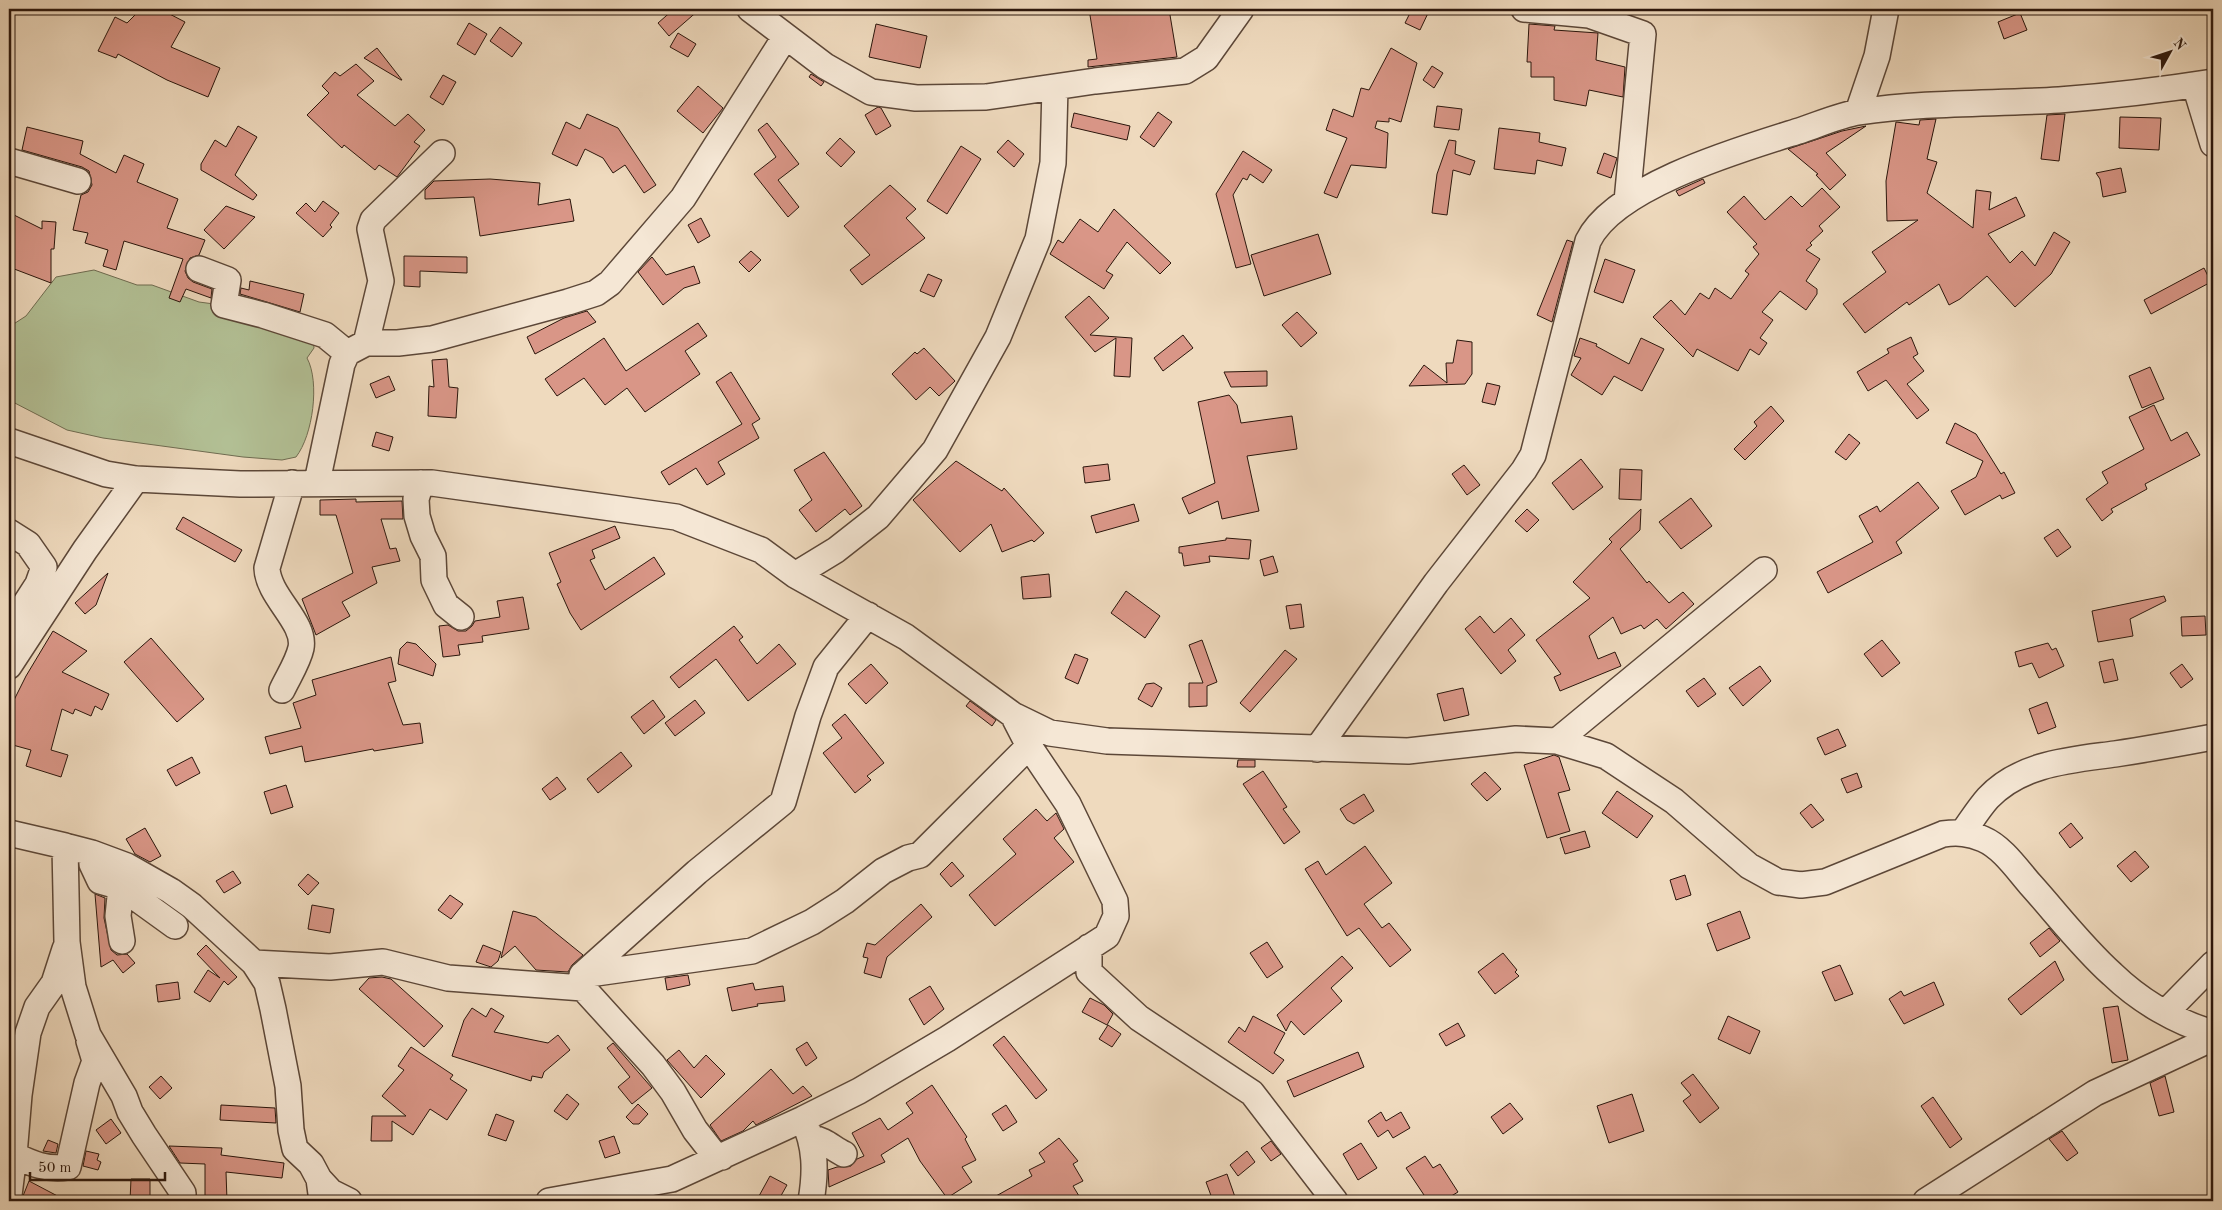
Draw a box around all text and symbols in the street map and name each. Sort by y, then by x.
north arrow [2144,28,2194,78]
text: N [2170,36,2188,53]
scale bar [30,1150,165,1182]
text: 50 m [38,1161,72,1176]

